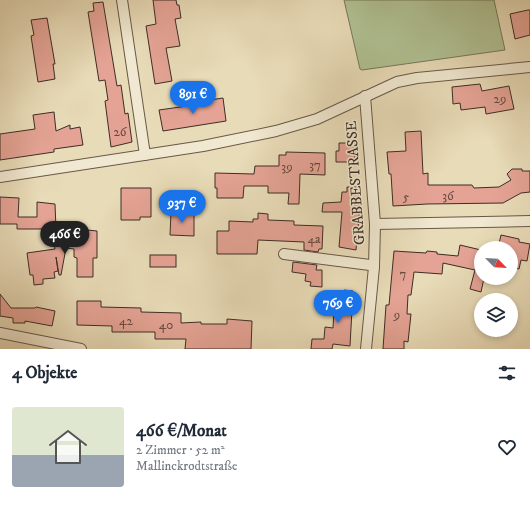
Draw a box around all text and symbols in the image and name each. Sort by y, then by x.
pin: 891 € [165,81,221,115]
text: 891 € [179,86,207,102]
house number: 29 [494,91,506,107]
street label: GRABBESTRASSE [342,120,369,246]
house number: 26 [113,124,128,140]
house number: 37 [309,157,321,173]
house number: 39 [281,159,293,175]
house number: 36 [442,188,455,204]
house number: 5 [403,189,410,205]
pin: 937 € [154,190,210,224]
text: 937 € [168,195,196,211]
pin: 466 € [37,221,93,255]
text: 466 € [49,226,81,242]
house number: 4a [307,231,321,247]
north arrow [474,241,518,285]
map controls [474,241,518,337]
house number: 7 [400,266,407,282]
pin: 769 € [310,290,366,324]
button: layers [474,293,518,337]
text: 769 € [323,295,353,311]
house number: 9 [393,307,400,323]
house number: 42 [119,313,134,329]
house number: 40 [159,317,173,333]
text: 4 Objekte [12,362,77,384]
icon: filters [496,362,518,384]
text: 466 €/Monat [136,420,227,442]
icon: home [44,423,92,471]
icon: heart [496,436,518,458]
text: 2 Zimmer · 52 m² [136,442,225,458]
text: Mallinckrodtstraße [136,458,237,474]

